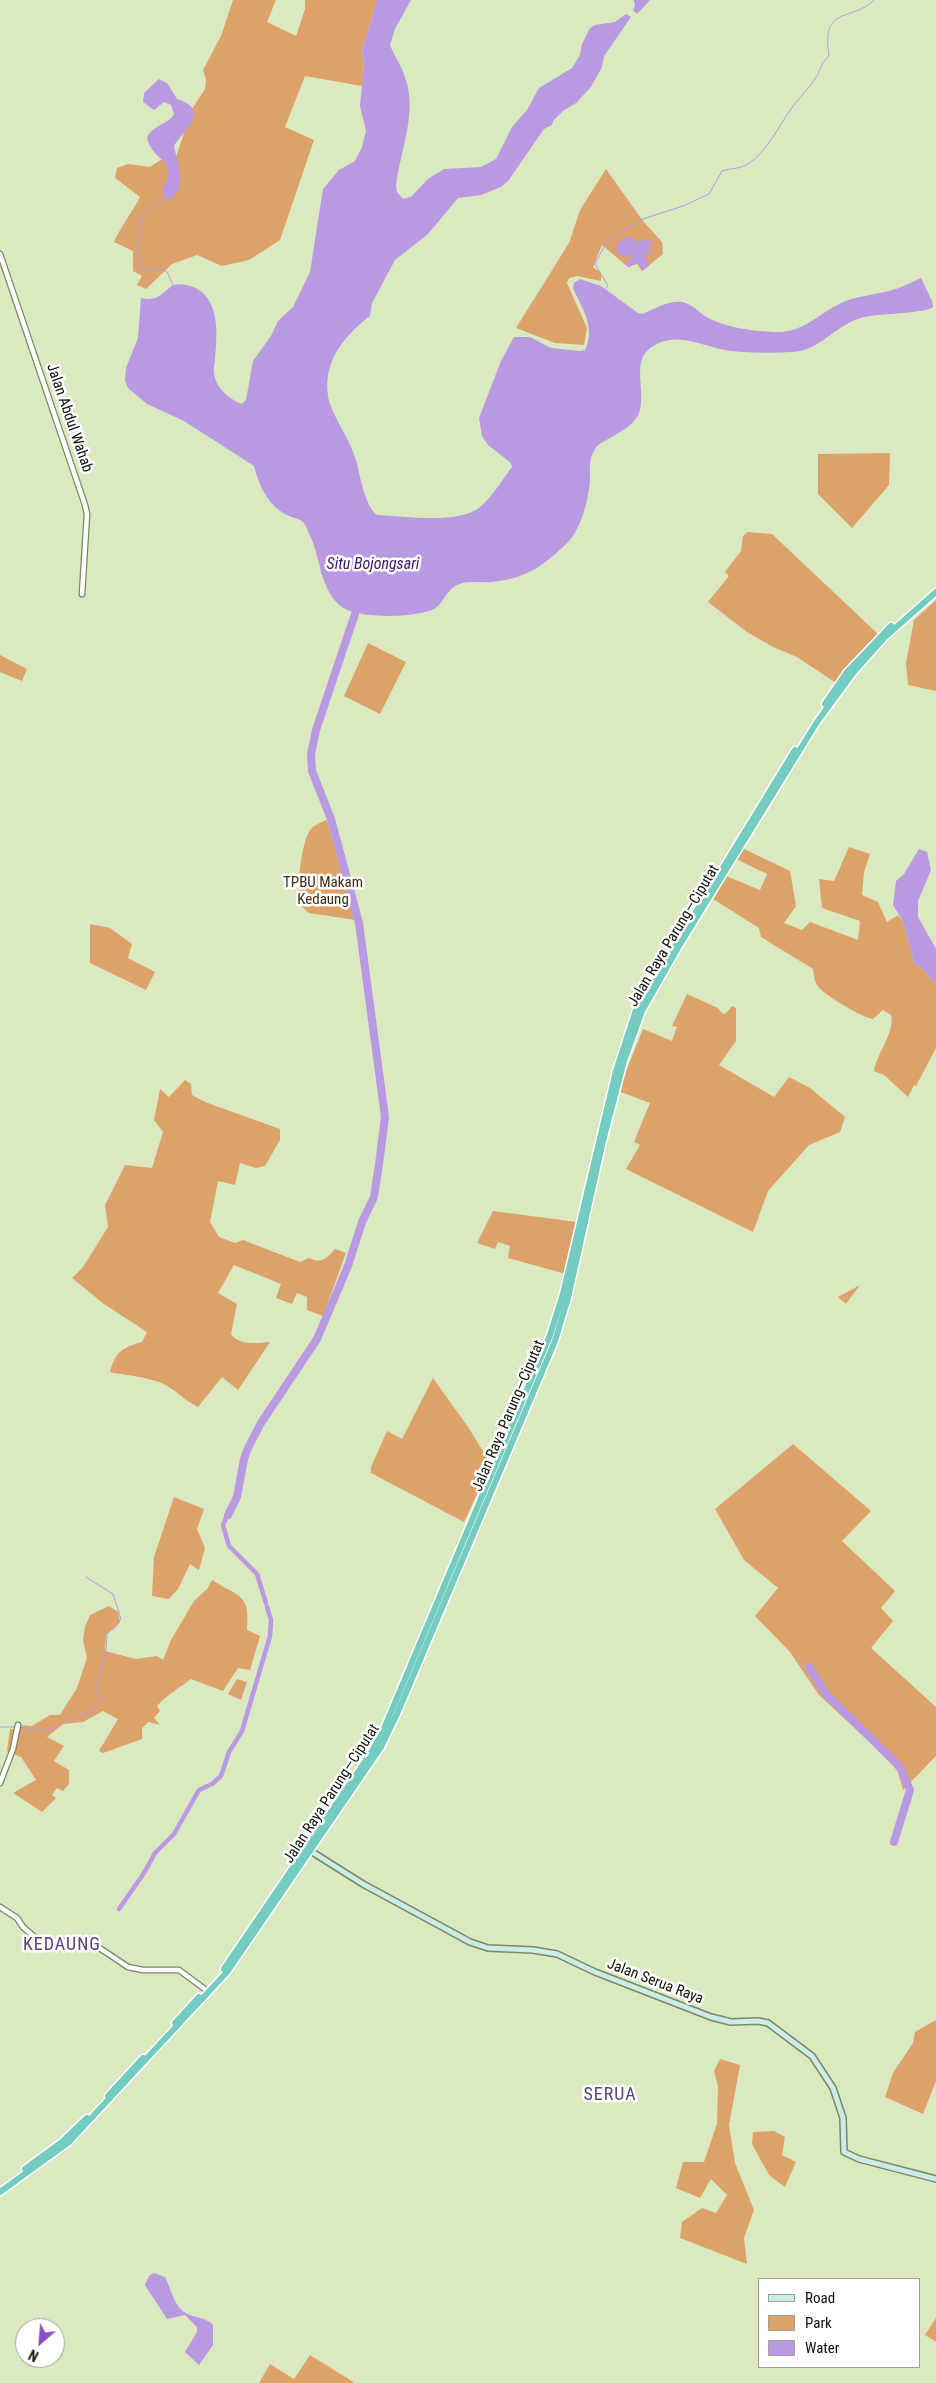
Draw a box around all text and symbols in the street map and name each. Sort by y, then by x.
street label: Jalan Abdul Wahab [42,361,96,475]
water label: Situ Bojongsari [327,555,419,575]
street label: Jalan Raya Parung—Ciputat [624,862,724,1010]
park label: TPBU Makam Kedaung [283,874,363,909]
street label: Jalan Raya Parung—Ciputat [469,1338,549,1494]
street label: Jalan Raya Parung—Ciputat [280,1721,384,1867]
district label: KEDAUNG [22,1934,102,1956]
street label: Jalan Serua Raya [604,1955,706,2009]
district label: SERUA [583,2084,637,2106]
legend [758,2278,921,2368]
text: Road [805,2289,835,2307]
text: Park [805,2314,832,2332]
north arrow [15,2318,65,2368]
text: Water [805,2339,839,2357]
text: N [26,2346,41,2365]

